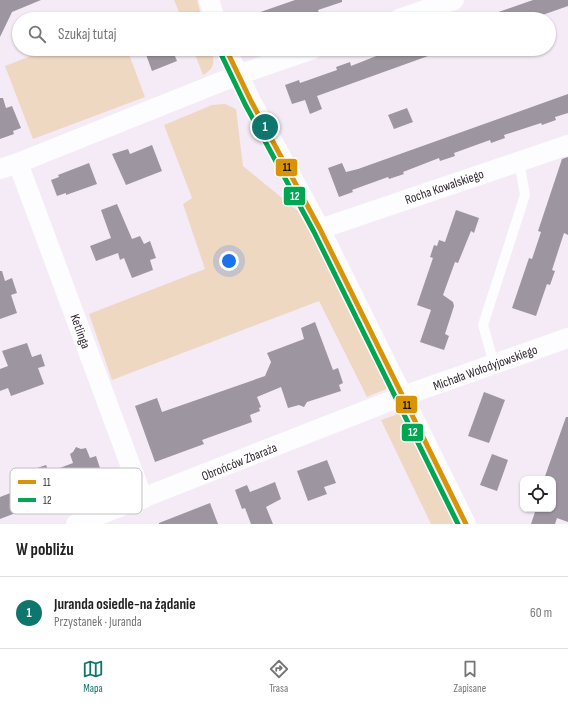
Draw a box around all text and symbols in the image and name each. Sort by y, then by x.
search box [12,12,556,56]
icon: search [26,23,48,45]
text: Szukaj tutaj [58,25,116,44]
pin: 1 [252,112,278,142]
line badge: 11 [275,158,298,177]
text: 11 [283,161,292,174]
street label: Rocha Kowalskiego [403,166,486,208]
line badge: 12 [283,186,306,206]
text: 12 [290,190,300,203]
your location [219,251,239,271]
street label: Ketlinga [66,312,94,351]
street label: Michała Wołodyjowskiego [431,342,540,394]
line badge: 11 [395,395,418,414]
text: 11 [403,399,412,412]
line badge: 12 [401,423,424,442]
text: 12 [408,426,418,439]
street label: Obrońców Zbaraża [199,440,280,484]
legend [10,468,142,514]
text: 11 [43,476,51,489]
map controls [520,476,556,512]
button: locate [520,476,556,512]
text: 12 [43,494,52,507]
text: W pobliżu [16,540,74,560]
text: Juranda osiedle-na żądanie [54,595,196,614]
text: 1 [26,605,32,621]
text: 60 m [530,605,552,621]
text: Przystanek · Juranda [54,614,142,630]
tab: Mapa [82,658,104,695]
tab: Trasa [268,658,290,695]
tab: Zapisane [454,658,486,695]

